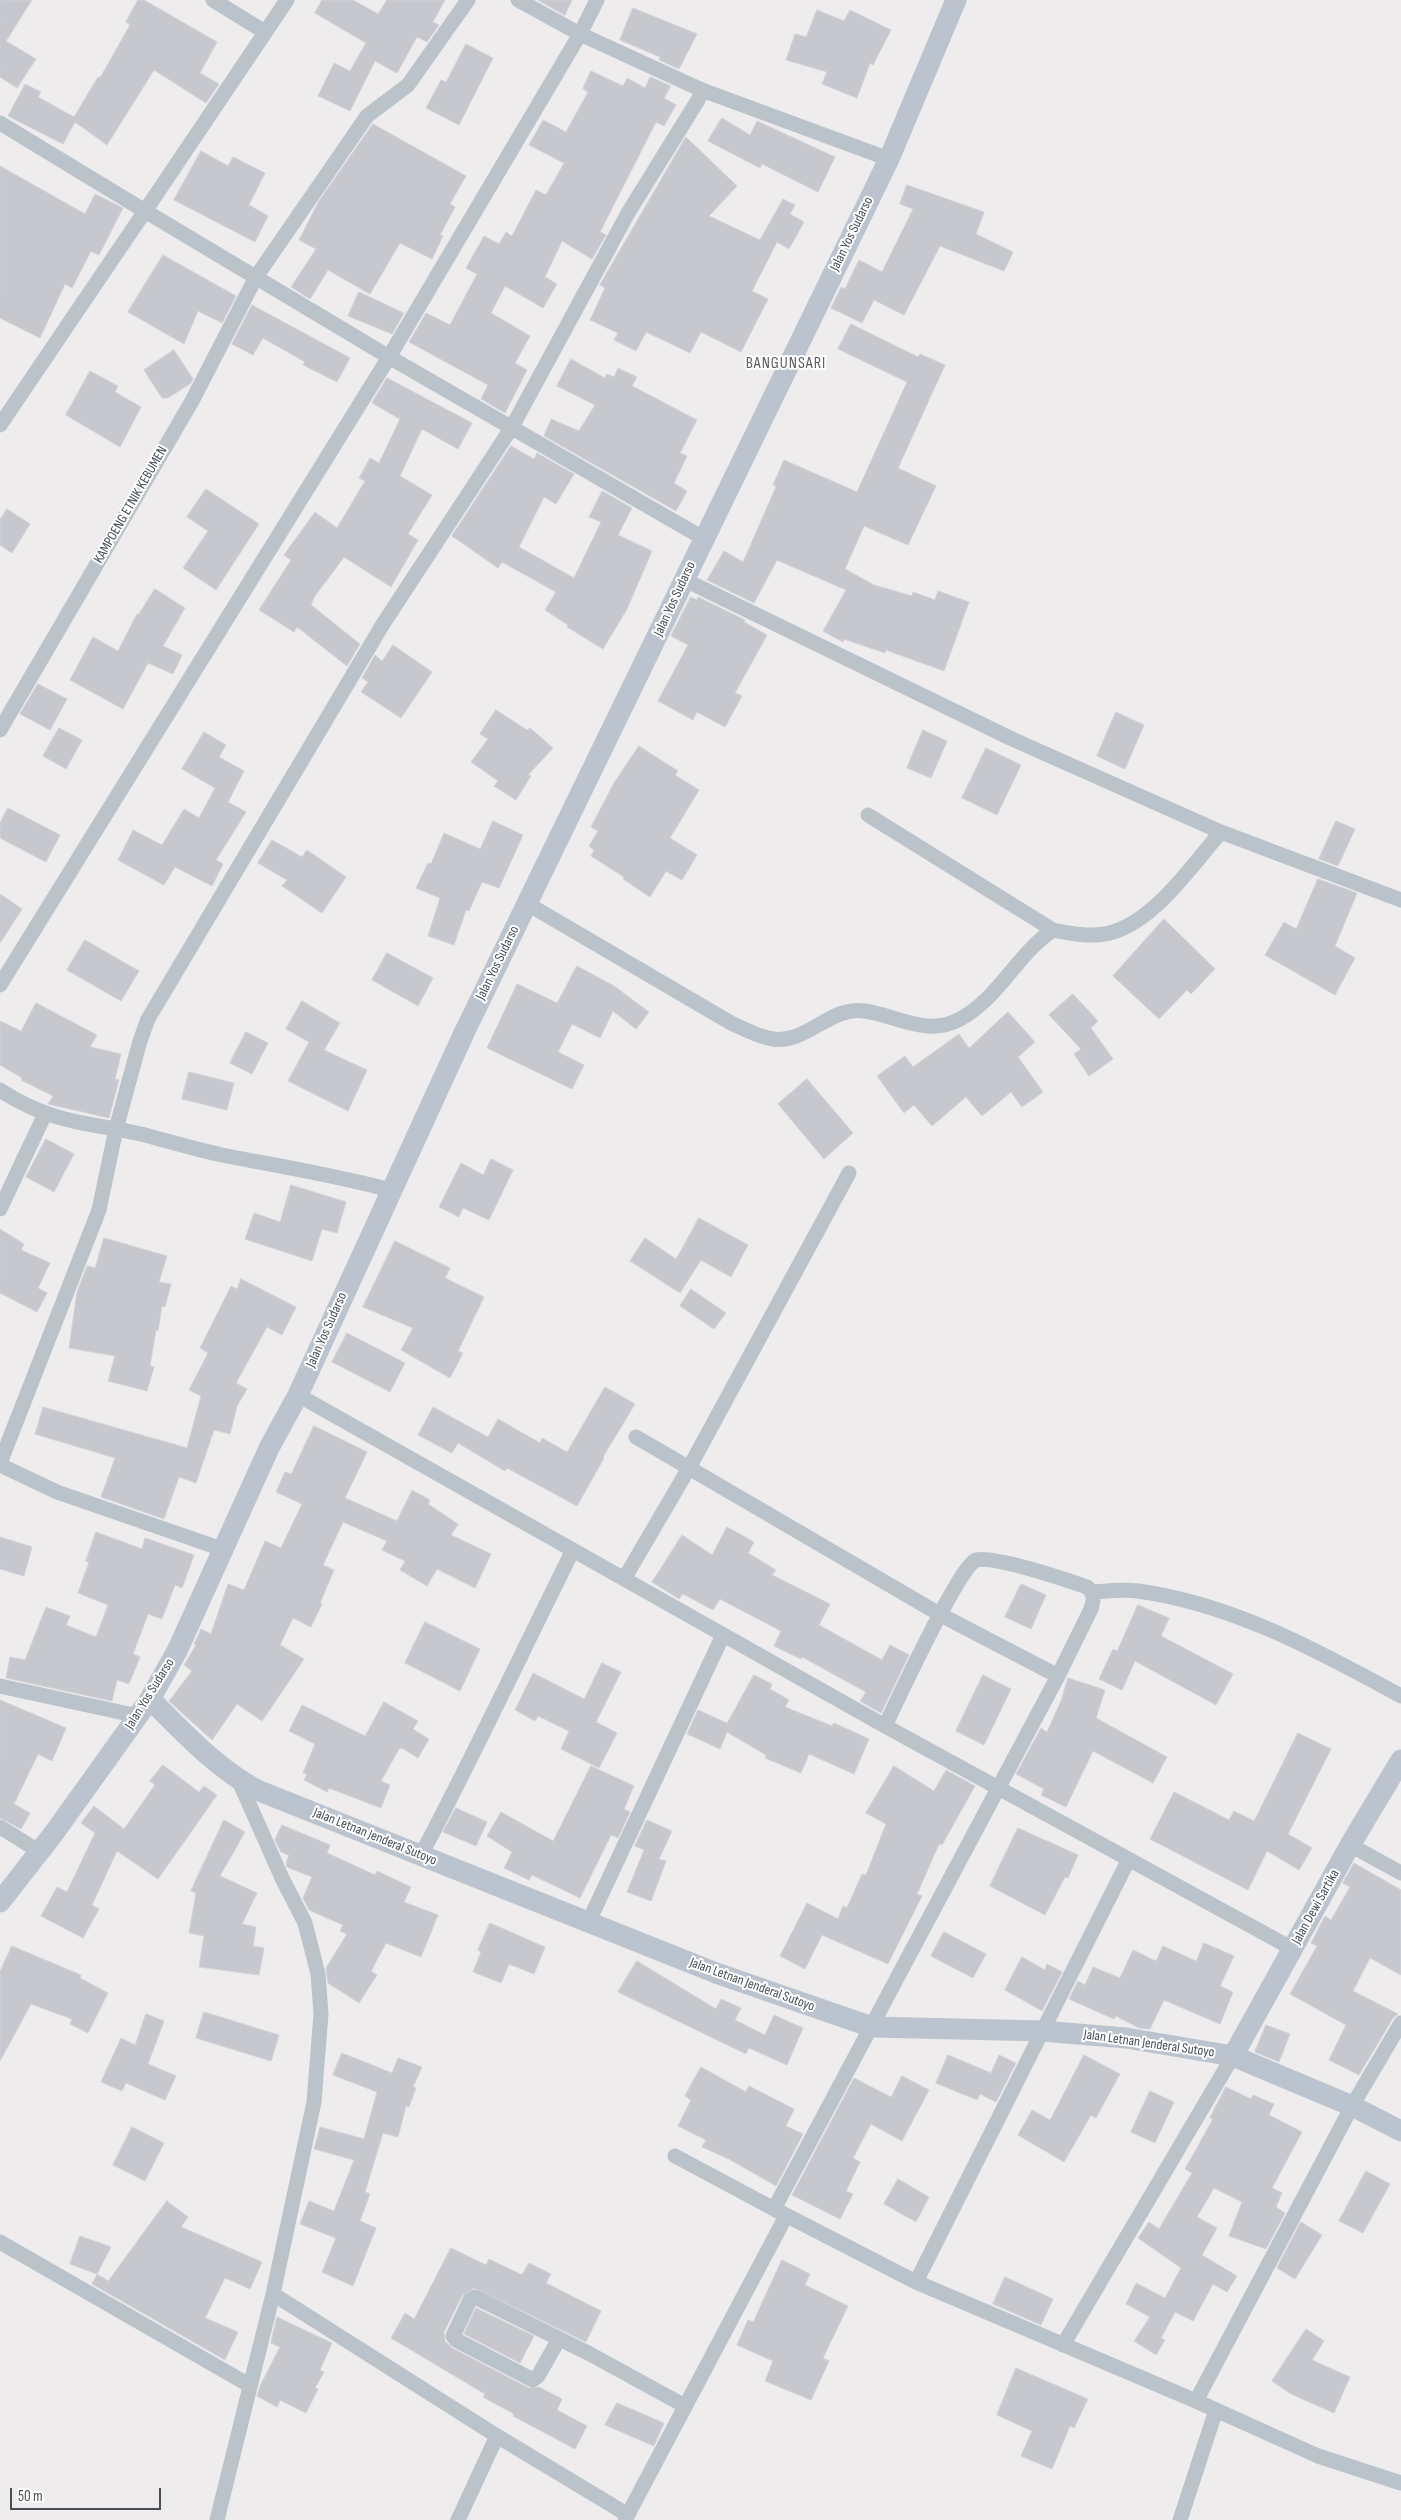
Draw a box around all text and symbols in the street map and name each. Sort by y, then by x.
street label: Jalan Yos Sudarso [827,194,877,274]
district label: BANGUNSARI [744,354,828,374]
street label: KAMPOENG ETNIK KEBUMEN [91,444,171,566]
street label: Jalan Yos Sudarso [650,559,700,639]
street label: Jalan Yos Sudarso [473,923,523,1003]
street label: Jalan Yos Sudarso [303,1290,351,1370]
street label: Jalan Yos Sudarso [122,1655,178,1733]
street label: Jalan Letnan Jenderal Sutoyo [311,1805,439,1869]
street label: Jalan Dewi Sartika [1289,1867,1343,1947]
street label: Jalan Letnan Jenderal Sutoyo [687,1955,817,2015]
street label: Jalan Letnan Jenderal Sutoyo [1083,2027,1215,2061]
scale bar [12,2478,164,2510]
text: 50 m [18,2487,43,2506]

